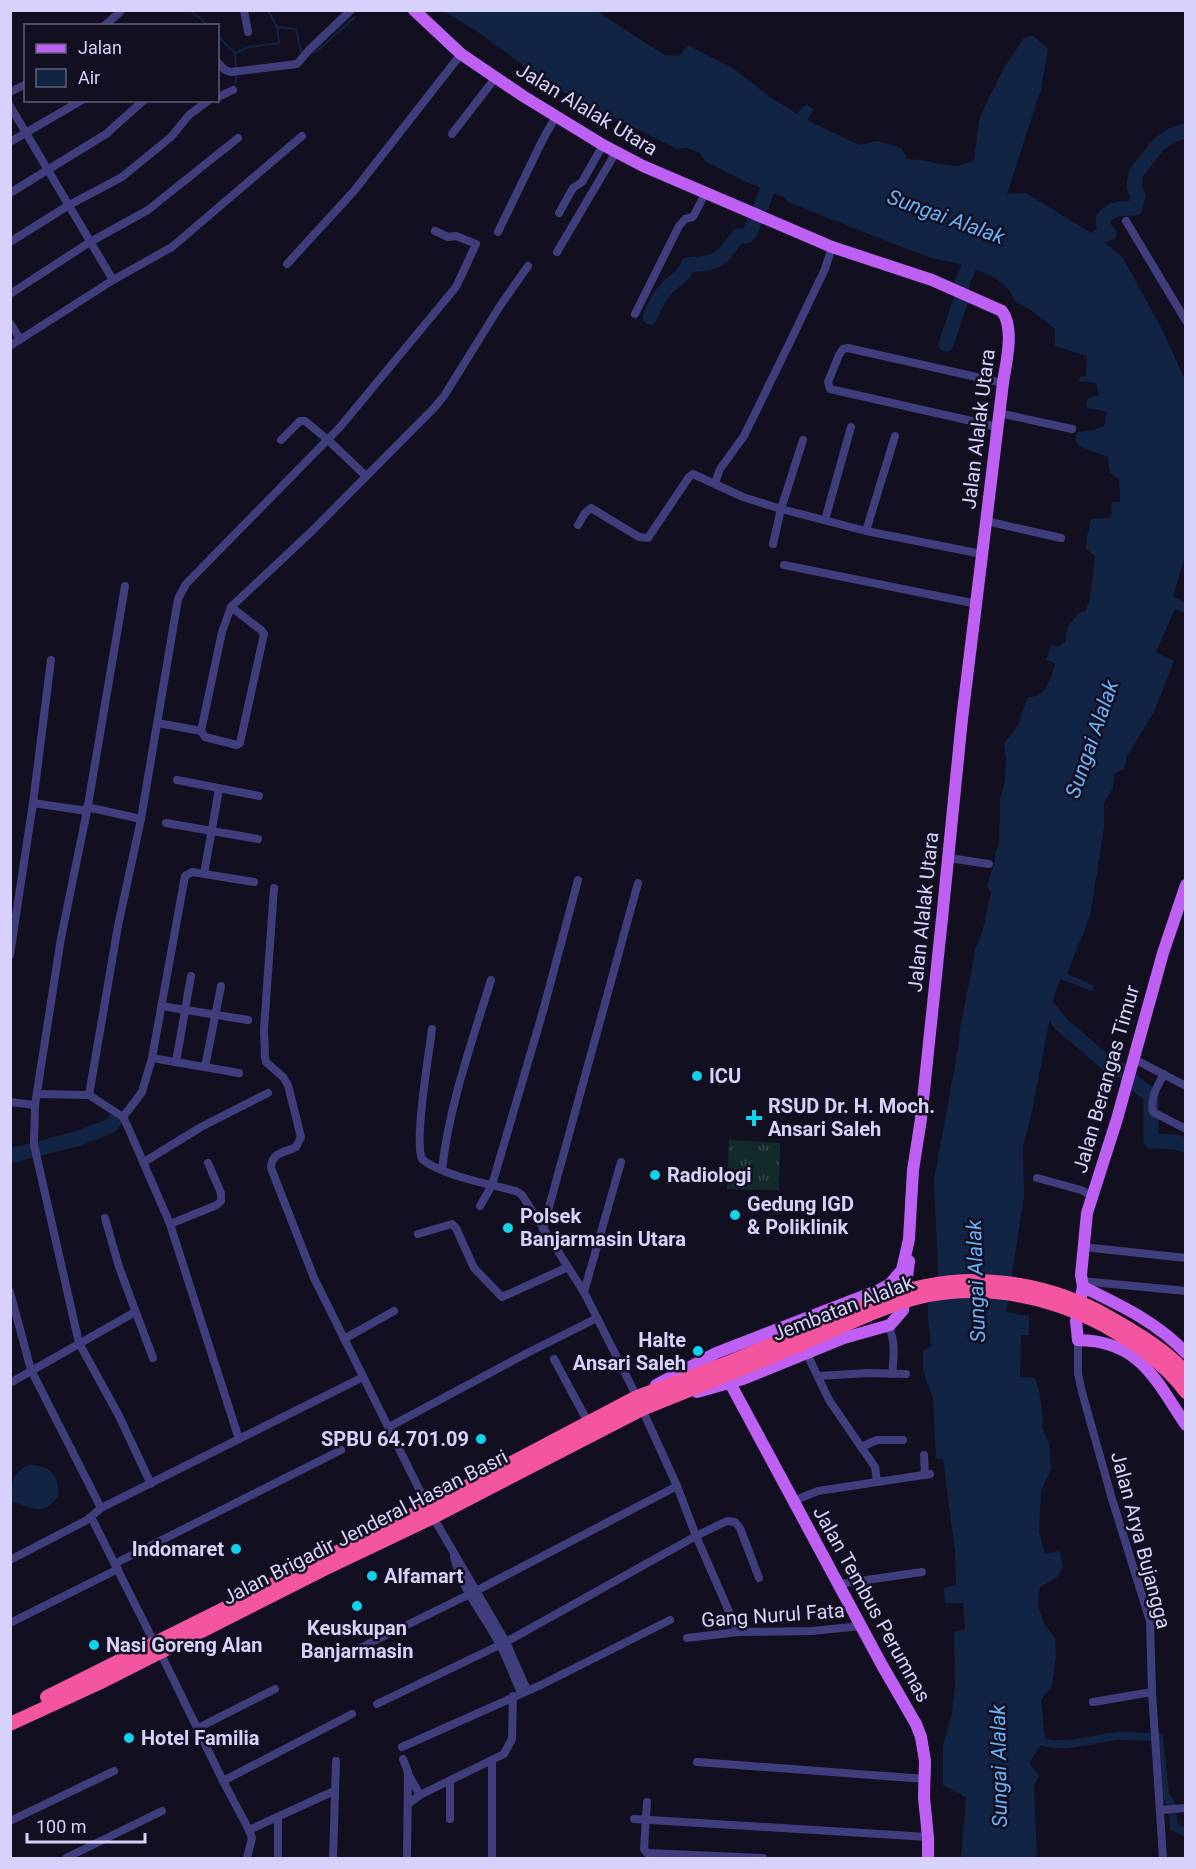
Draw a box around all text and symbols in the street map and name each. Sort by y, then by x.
legend [24,24,219,102]
text: Jalan [78,37,122,58]
street label: Jalan Alalak Utara [512,57,662,161]
text: Air [78,67,100,88]
water label: Sungai Alalak [884,185,1008,250]
street label: Jalan Alalak Utara [956,348,1000,510]
water label: Sungai Alalak [1061,676,1124,801]
street label: Jalan Alalak Utara [903,831,943,993]
street label: Jalan Berangas Timur [1068,982,1144,1176]
place label: ICU [709,1064,741,1088]
marker: ICU [690,1069,704,1083]
place label: RSUD Dr. H. Moch. Ansari Saleh [768,1094,935,1141]
marker: RSUD Dr. H. Moch. Ansari Saleh [745,1109,763,1127]
place label: Radiologi [667,1163,752,1187]
marker: Radiologi [648,1168,662,1182]
place label: Gedung IGD & Poliklinik [747,1192,854,1239]
place label: Polsek Banjarmasin Utara [520,1204,686,1251]
marker: Gedung IGD & Poliklinik [728,1208,742,1222]
water label: Sungai Alalak [962,1218,990,1343]
marker: Polsek Banjarmasin Utara [501,1221,515,1235]
street label: Jembatan Alalak [769,1270,918,1346]
place label: Halte Ansari Saleh [573,1328,686,1375]
marker: Halte Ansari Saleh [691,1344,705,1358]
place label: SPBU 64.701.09 [321,1427,469,1451]
marker: SPBU 64.701.09 [474,1432,488,1446]
street label: Jalan Brigadir Jenderal Hasan Basri [218,1444,512,1610]
street label: Jalan Arya Bujangga [1106,1449,1176,1631]
street label: Jalan Tembus Perumnas [808,1502,936,1706]
place label: Indomaret [132,1537,224,1561]
marker: Indomaret [229,1542,243,1556]
place label: Alfamart [384,1564,463,1588]
marker: Alfamart [365,1569,379,1583]
street label: Gang Nurul Fata [700,1598,846,1632]
marker: Keuskupan Banjarmasin [350,1599,364,1613]
place label: Keuskupan Banjarmasin [301,1616,413,1663]
place label: Nasi Goreng Alan [106,1633,262,1657]
marker: Nasi Goreng Alan [87,1638,101,1652]
water label: Sungai Alalak [986,1704,1012,1828]
place label: Hotel Familia [141,1726,260,1750]
marker: Hotel Familia [122,1731,136,1745]
scale bar [27,1806,146,1844]
text: 100 m [36,1816,87,1837]

